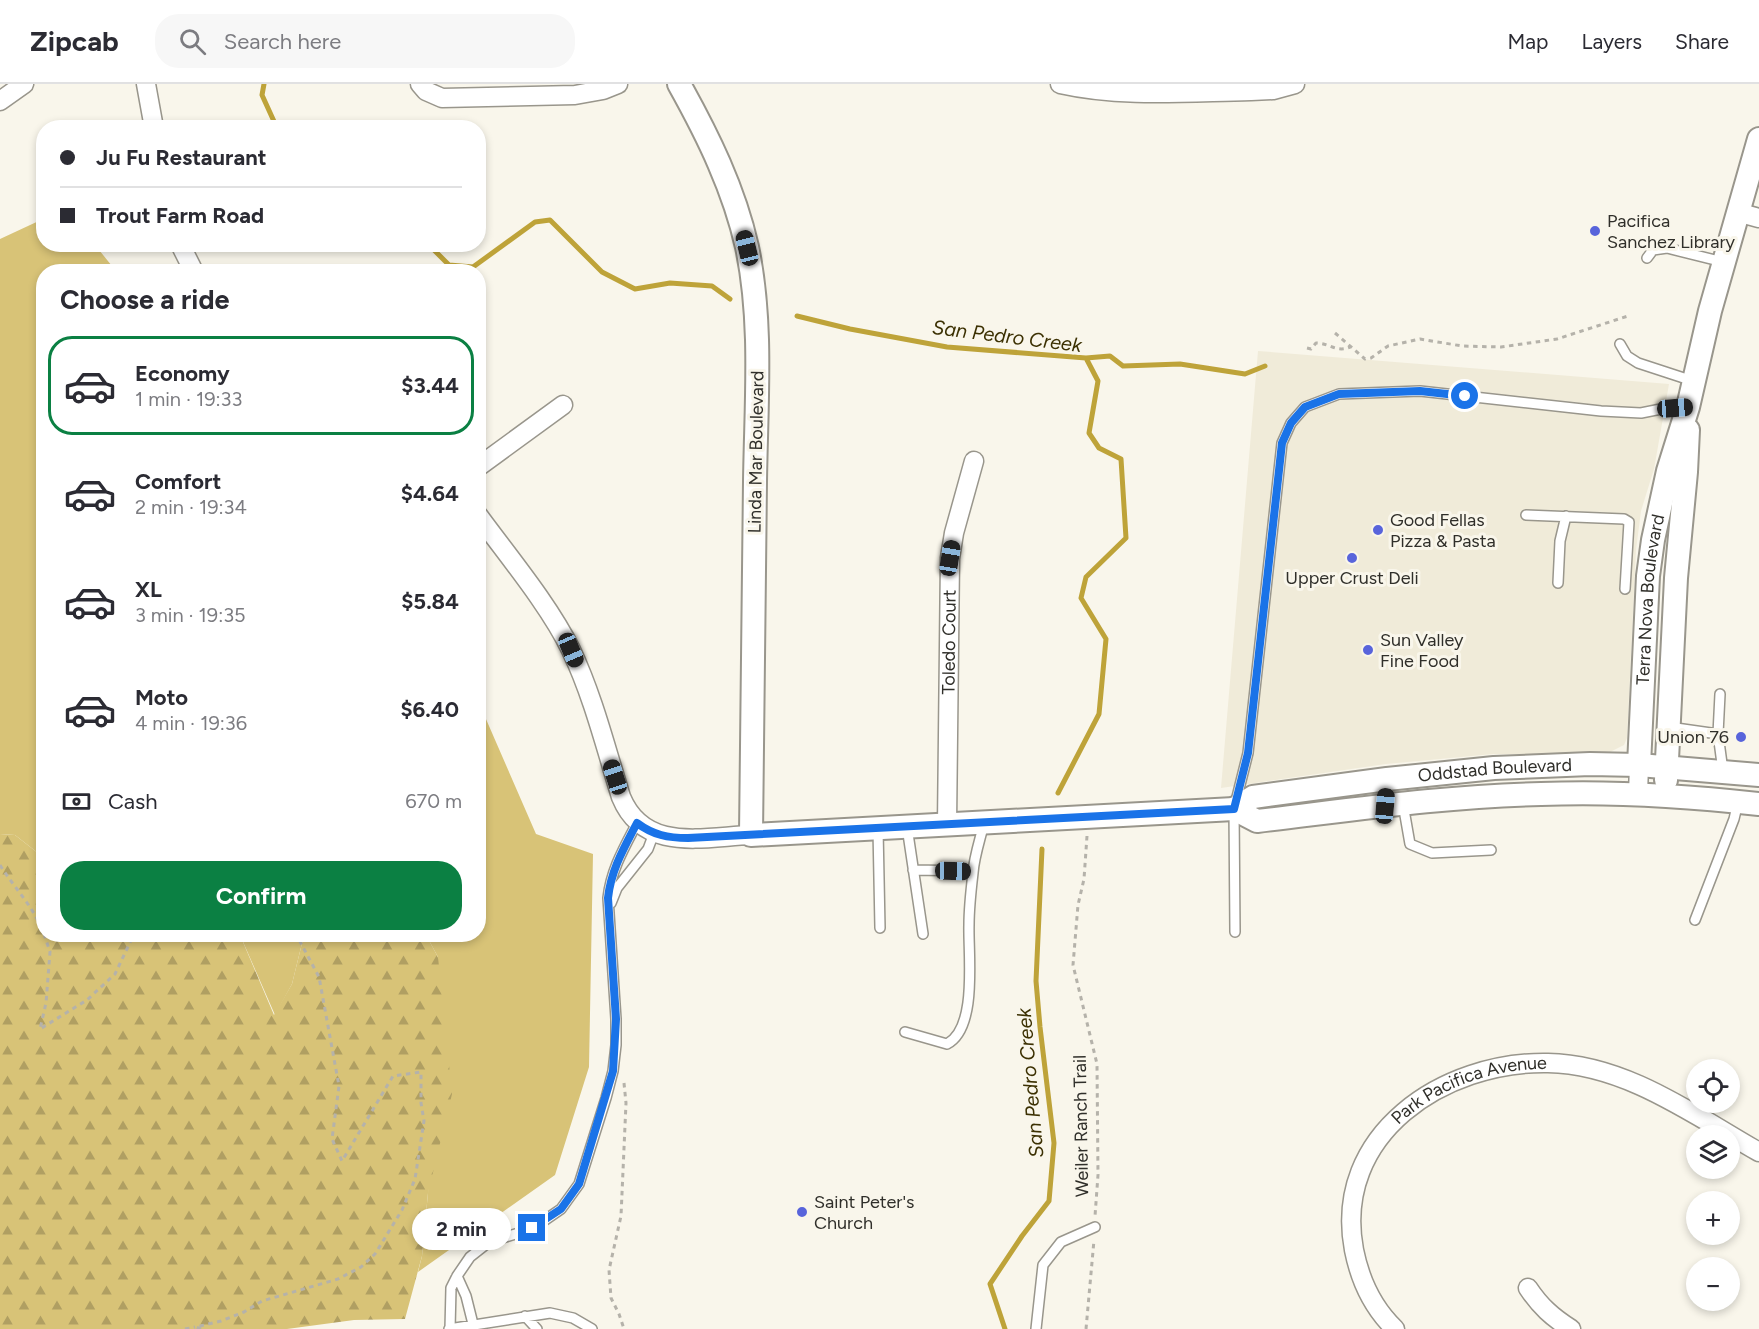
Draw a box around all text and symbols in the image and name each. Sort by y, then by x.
search box [155,14,575,68]
text: Zipcab [30,24,119,58]
icon: search [176,25,209,58]
text: Search here [224,28,341,55]
text: Map [1508,29,1548,54]
text: Layers [1581,29,1642,54]
text: Share [1675,29,1729,54]
text: Ju Fu Restaurant [96,144,266,171]
text: Trout Farm Road [96,202,264,229]
place label: Pacifica Sanchez Library [1607,210,1736,253]
marker: Pacifica Sanchez Library [1588,224,1602,238]
car [734,228,760,268]
text: Choose a ride [60,283,229,316]
water label: San Pedro Creek [931,315,1084,357]
icon: car [63,359,117,413]
text: Economy [135,360,230,387]
street label: Linda Mar Boulevard [744,370,768,534]
text: $3.44 [401,372,459,399]
route start [1451,382,1478,409]
text: 1 min · 19:33 [135,387,242,411]
car [1656,398,1694,418]
icon: car [63,467,117,521]
text: Comfort [135,468,221,495]
text: $4.64 [401,480,459,507]
text: 2 min · 19:34 [135,495,247,519]
place label: Good Fellas Pizza & Pasta [1390,509,1496,552]
street label: Terra Nova Boulevard [1632,512,1669,685]
marker: Good Fellas Pizza & Pasta [1371,523,1385,537]
car [938,539,962,577]
marker: Upper Crust Deli [1345,551,1359,565]
place label: Upper Crust Deli [1285,567,1419,589]
icon: car [63,575,117,629]
text: XL [135,576,162,603]
text: $5.84 [401,588,459,615]
street label: Toledo Court [937,589,961,695]
text: 3 min · 19:35 [135,603,246,627]
place label: Sun Valley Fine Food [1380,629,1464,672]
car [556,630,586,670]
marker: Sun Valley Fine Food [1361,643,1375,657]
icon: car [63,683,117,737]
text: Moto [135,684,188,711]
text: $6.40 [400,696,459,723]
text: 4 min · 19:36 [135,711,247,735]
place label: Union 76 [1657,726,1729,748]
marker: Union 76 [1734,730,1748,744]
street label: Oddstad Boulevard [1417,754,1572,787]
car [601,757,629,797]
icon: cash [60,785,93,818]
car [1374,787,1396,825]
text: Cash [108,788,158,815]
text: 670 m [405,789,462,813]
button: Confirm [60,861,462,930]
car [935,862,971,880]
water label: San Pedro Creek [1011,1006,1049,1159]
street label: Park Pacifica Avenue [1387,1052,1547,1129]
street label: Weiler Ranch Trail [1069,1055,1093,1197]
map controls [1686,1059,1740,1311]
button: locate [1686,1059,1740,1113]
button: layers [1686,1125,1740,1179]
place label: Saint Peter's Church [814,1191,914,1234]
button: + [1686,1191,1740,1245]
marker: Saint Peter's Church [795,1205,809,1219]
callout: 2 min [412,1207,511,1249]
route end [518,1214,545,1241]
text: 2 min [436,1217,487,1241]
button: − [1686,1257,1740,1311]

